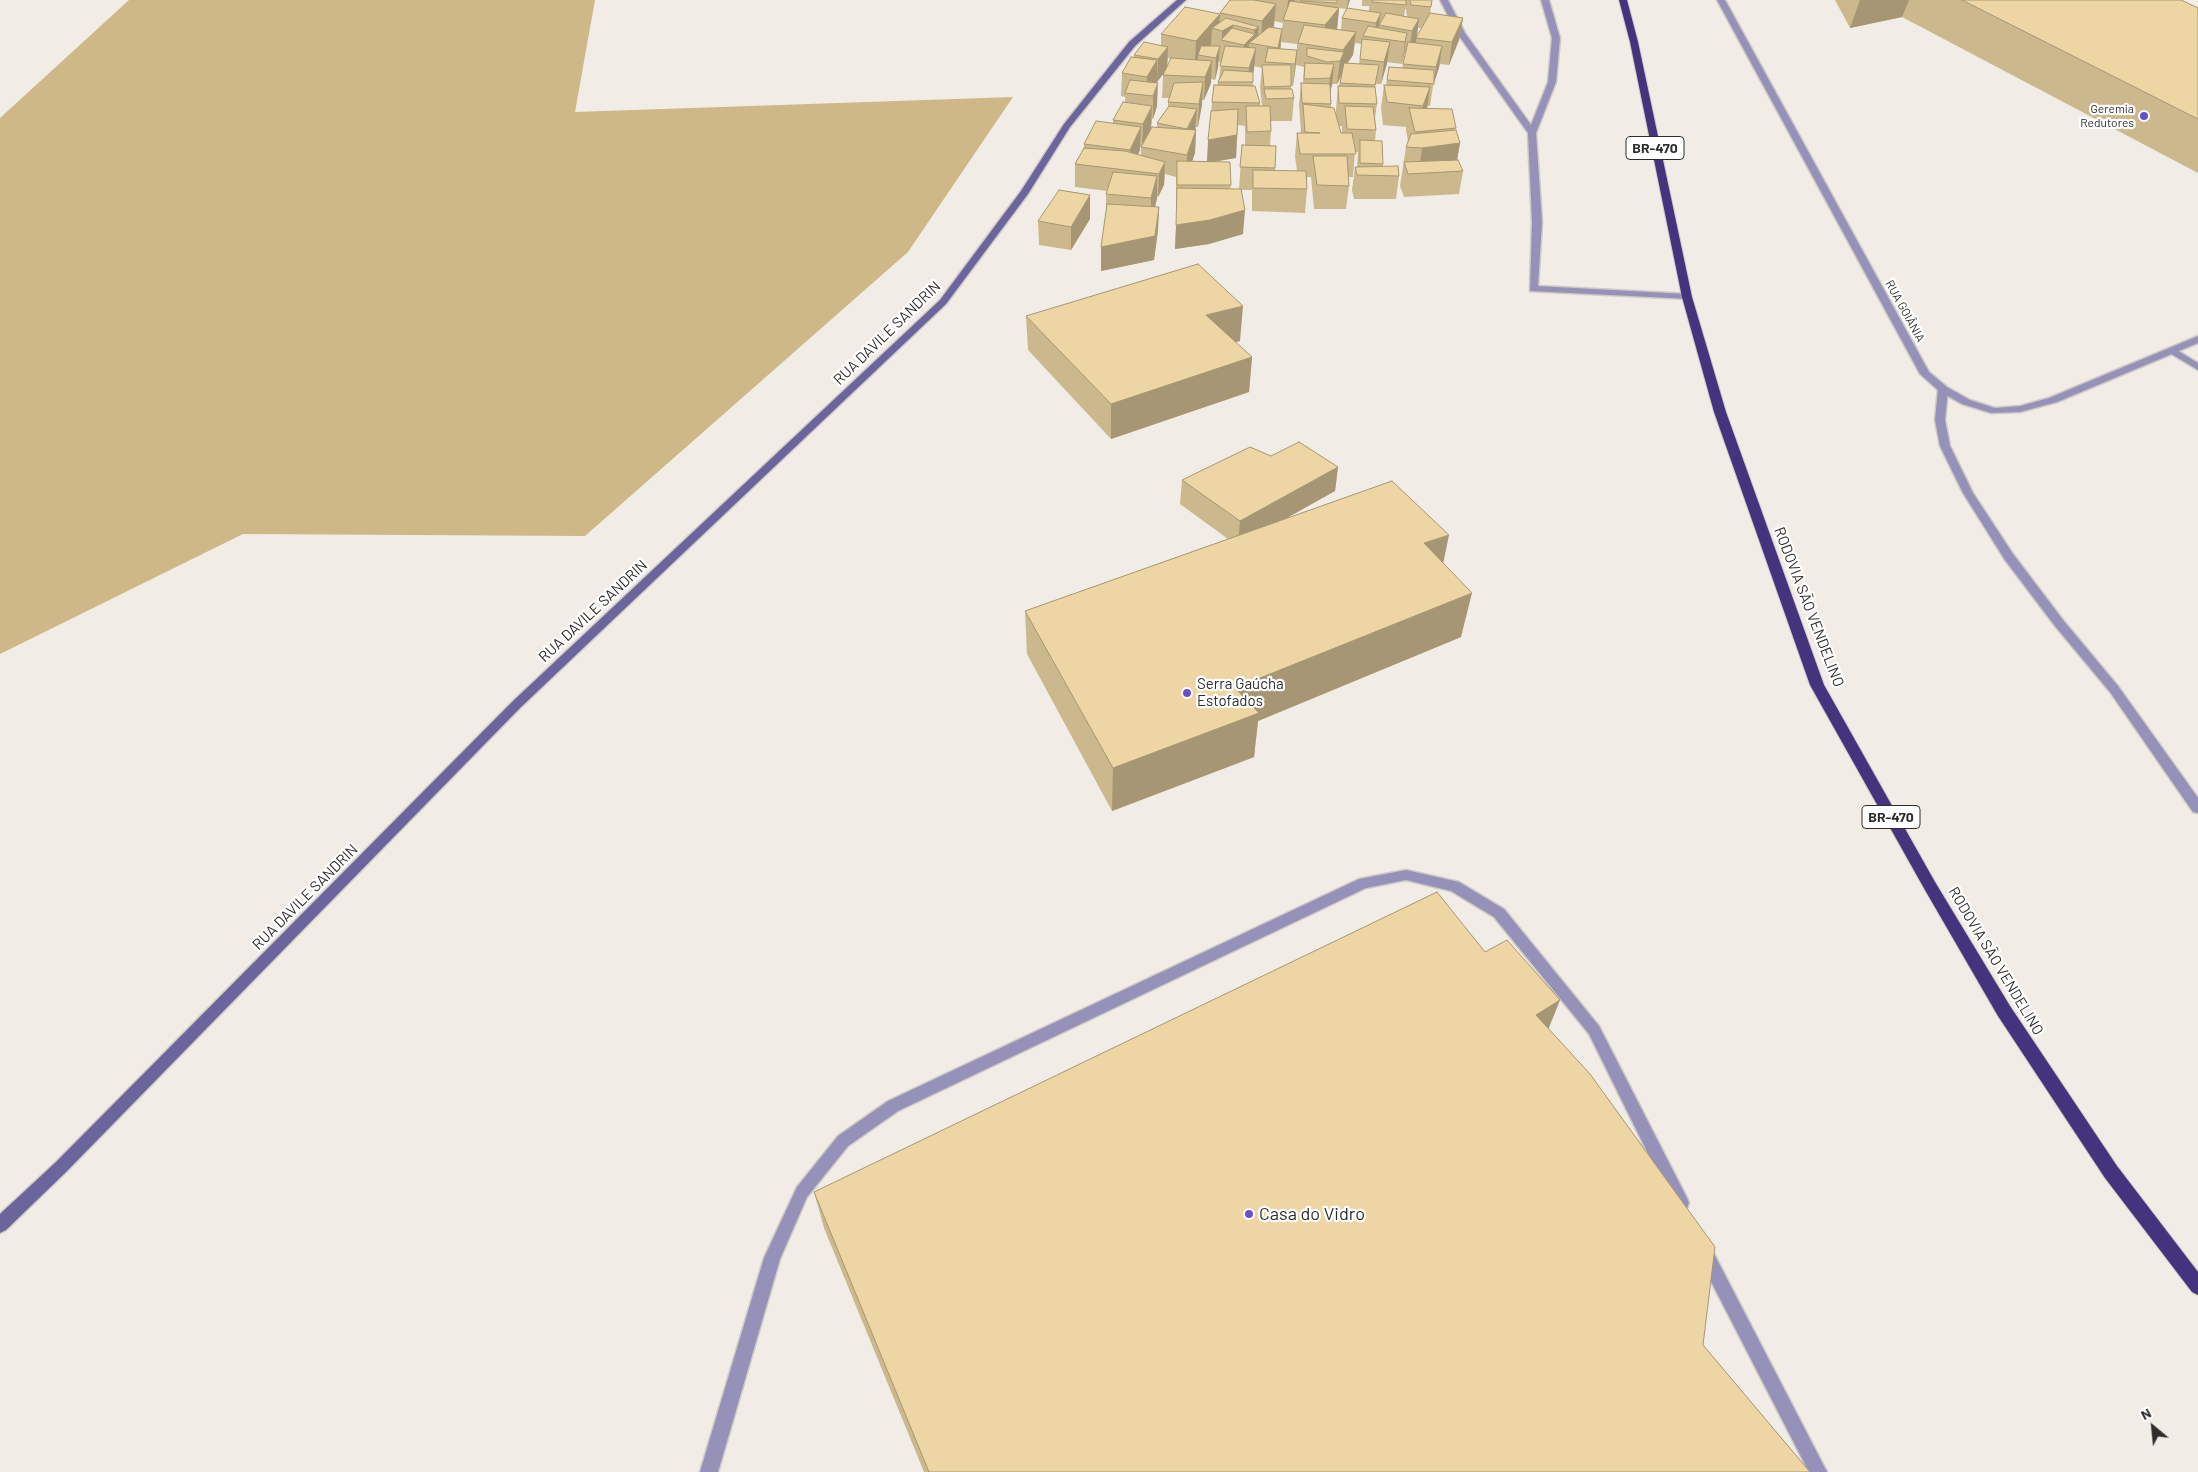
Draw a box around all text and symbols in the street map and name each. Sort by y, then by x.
place label: Geremia Redutores [2080,102,2134,130]
marker: Geremia Redutores [2138,110,2150,122]
road number: BR-470 [1626,136,1684,160]
street label: RUA DAVILE SANDRIN [830,277,944,389]
street label: RUA GOIÂNIA [1882,278,1928,344]
street label: RODOVIA SÃO VENDELINO [1770,525,1848,689]
street label: RUA DAVILE SANDRIN [535,556,651,666]
place label: Serra Gaúcha Estofados [1197,675,1284,710]
marker: Serra Gaúcha Estofados [1181,687,1193,699]
road number: BR-470 [1862,806,1920,829]
street label: RUA DAVILE SANDRIN [249,841,361,953]
street label: RODOVIA SÃO VENDELINO [1945,884,2047,1038]
place label: Casa do Vidro [1259,1203,1365,1225]
marker: Casa do Vidro [1243,1208,1255,1220]
north arrow [2128,1402,2178,1452]
text: N [2138,1404,2154,1423]

